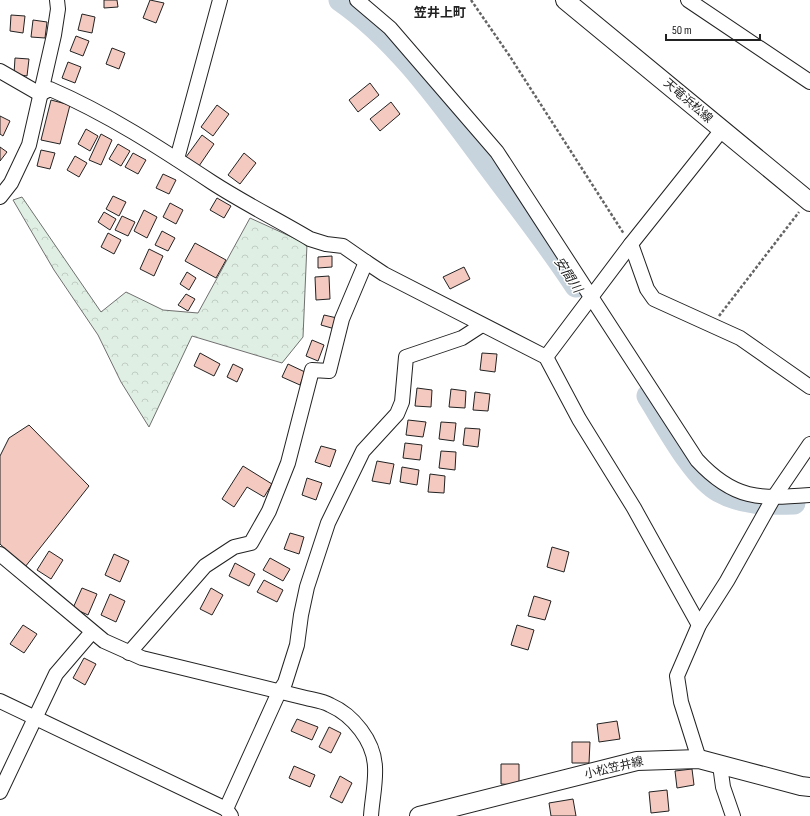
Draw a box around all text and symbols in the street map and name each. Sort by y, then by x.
district label: 笠井上町 [414,5,466,21]
scale bar [666,16,760,42]
text: 50 m [672,23,692,38]
street label: 天竜浜松線 [660,76,716,126]
water label: 安間川 [551,254,586,297]
street label: 小松笠井線 [583,754,645,782]

